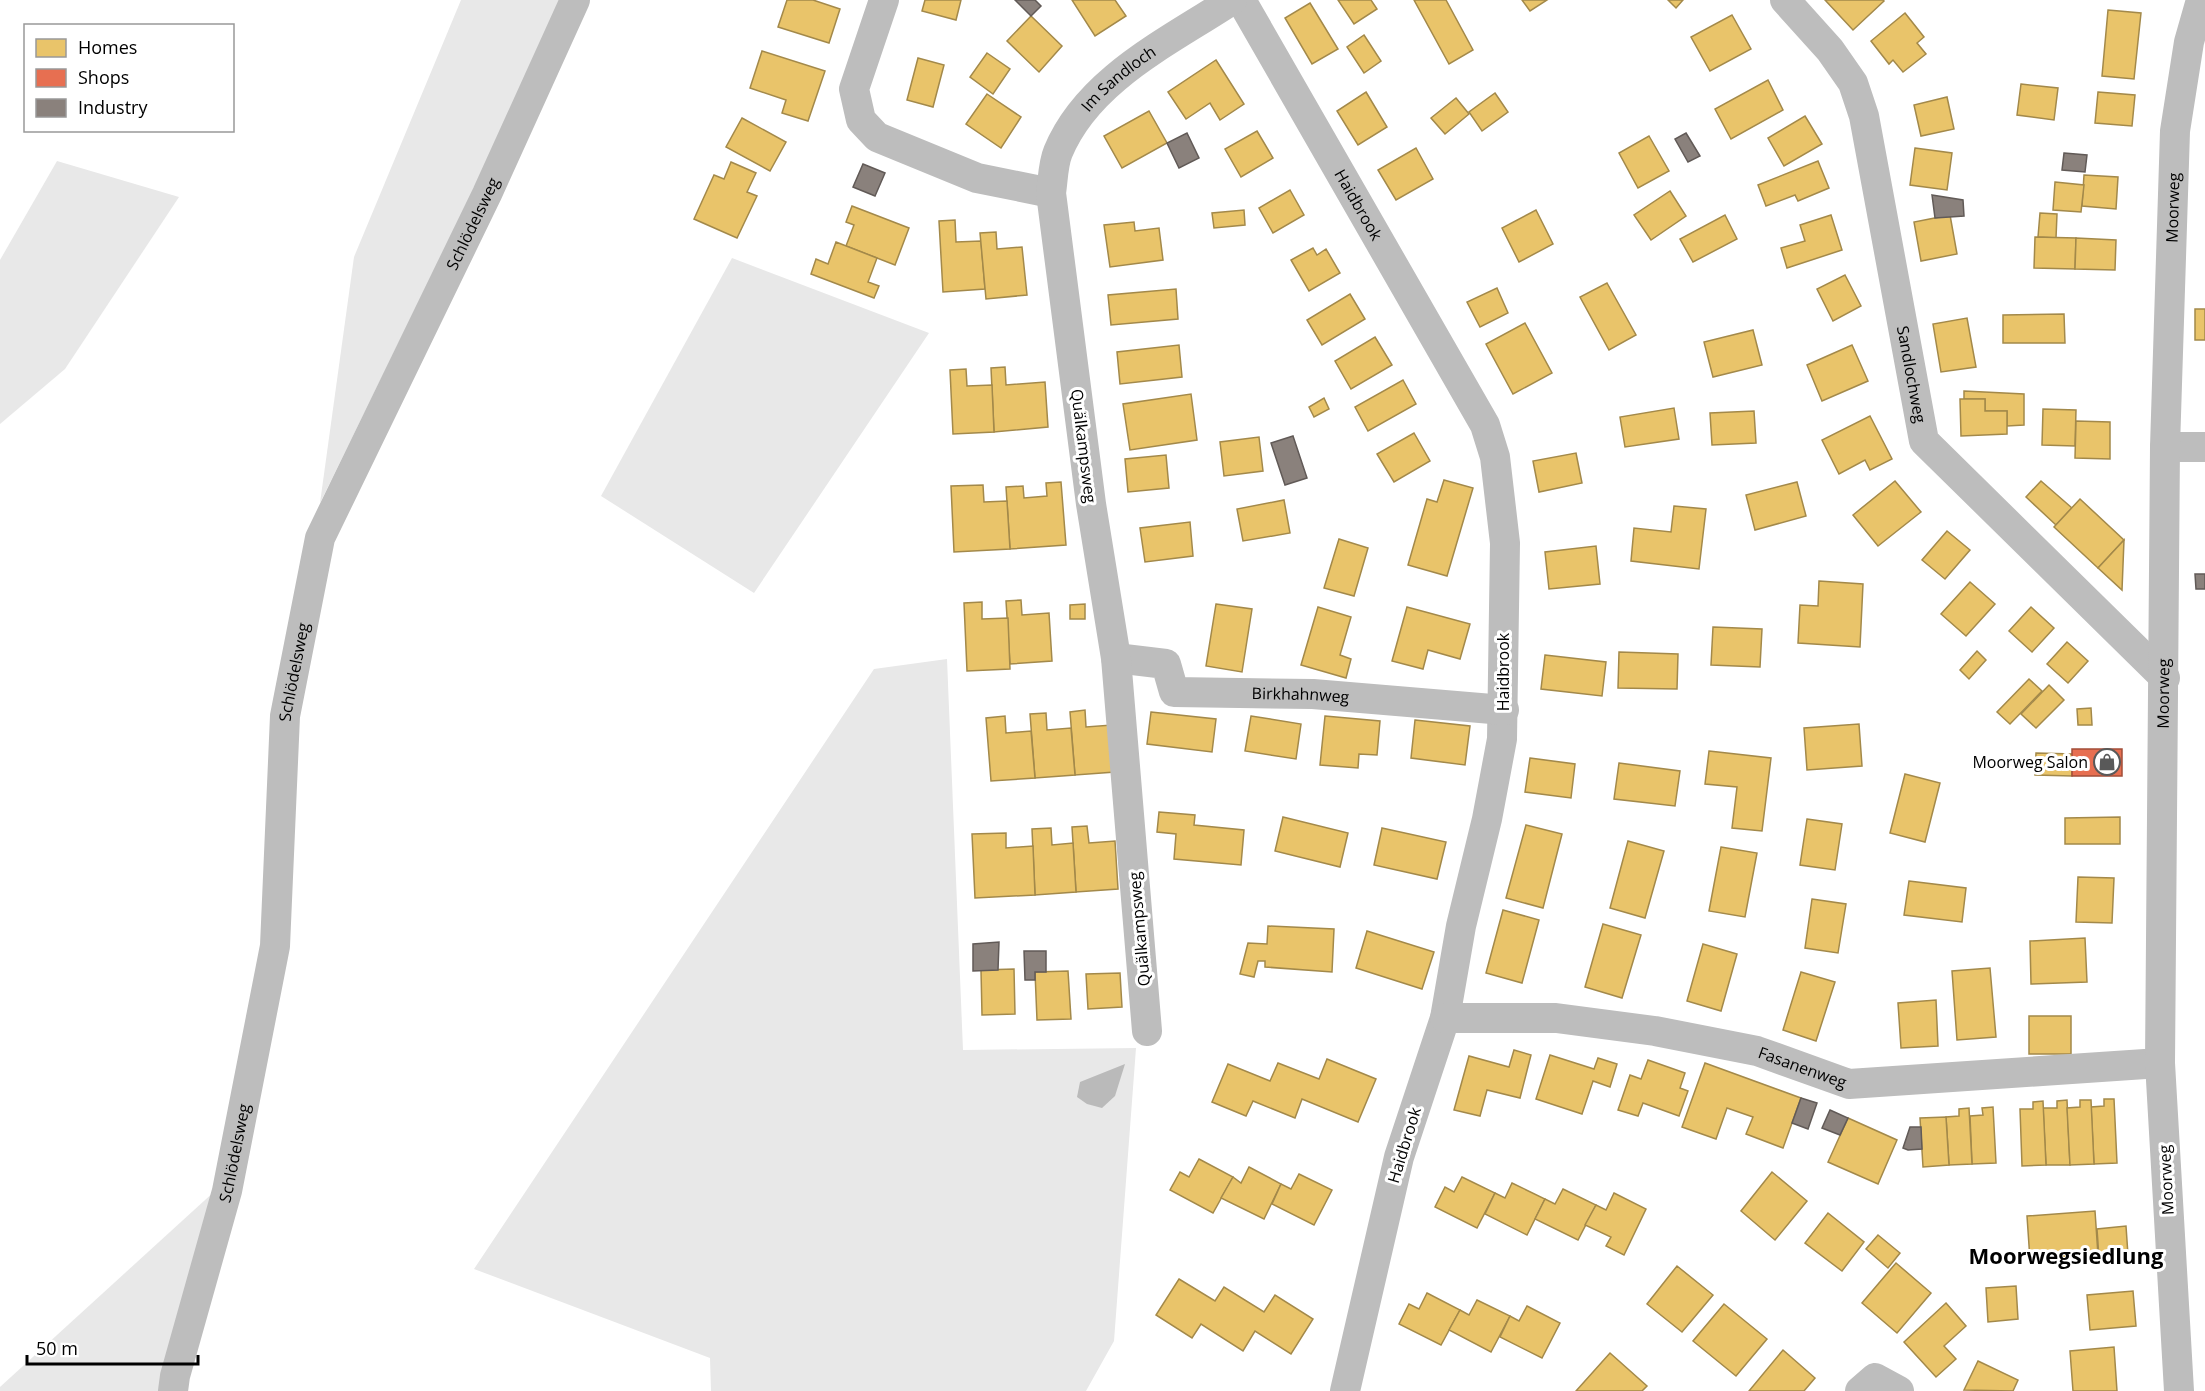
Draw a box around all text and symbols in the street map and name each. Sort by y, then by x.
legend [24,24,234,132]
text: Homes [78,35,137,59]
street label: Im Sandloch [1076,40,1160,116]
text: Shops [78,65,129,89]
text: Industry [78,95,148,119]
street label: Haidbrook [1329,165,1388,245]
street label: Moorweg [2160,172,2185,243]
street label: Schlödelsweg [441,173,504,274]
street label: Sandlochweg [1892,324,1932,425]
street label: Quälkampsweg [1066,388,1102,505]
street label: Schlödelsweg [274,620,314,722]
street label: Haidbrook [1492,632,1514,711]
street label: Moorweg [2152,658,2174,729]
street label: Birkhahnweg [1251,682,1350,708]
shop icon: Moorweg Salon [2092,747,2122,777]
place label: Moorweg Salon [1972,751,2088,773]
street label: Quälkampsweg [1123,871,1155,987]
street label: Fasanenweg [1755,1041,1850,1093]
street label: Schlödelsweg [213,1101,255,1205]
street label: Haidbrook [1382,1104,1426,1186]
street label: Moorweg [2153,1144,2179,1216]
district label: Moorwegsiedlung [1969,1240,2164,1270]
scale bar [27,1328,198,1366]
text: 50 m [36,1336,78,1360]

